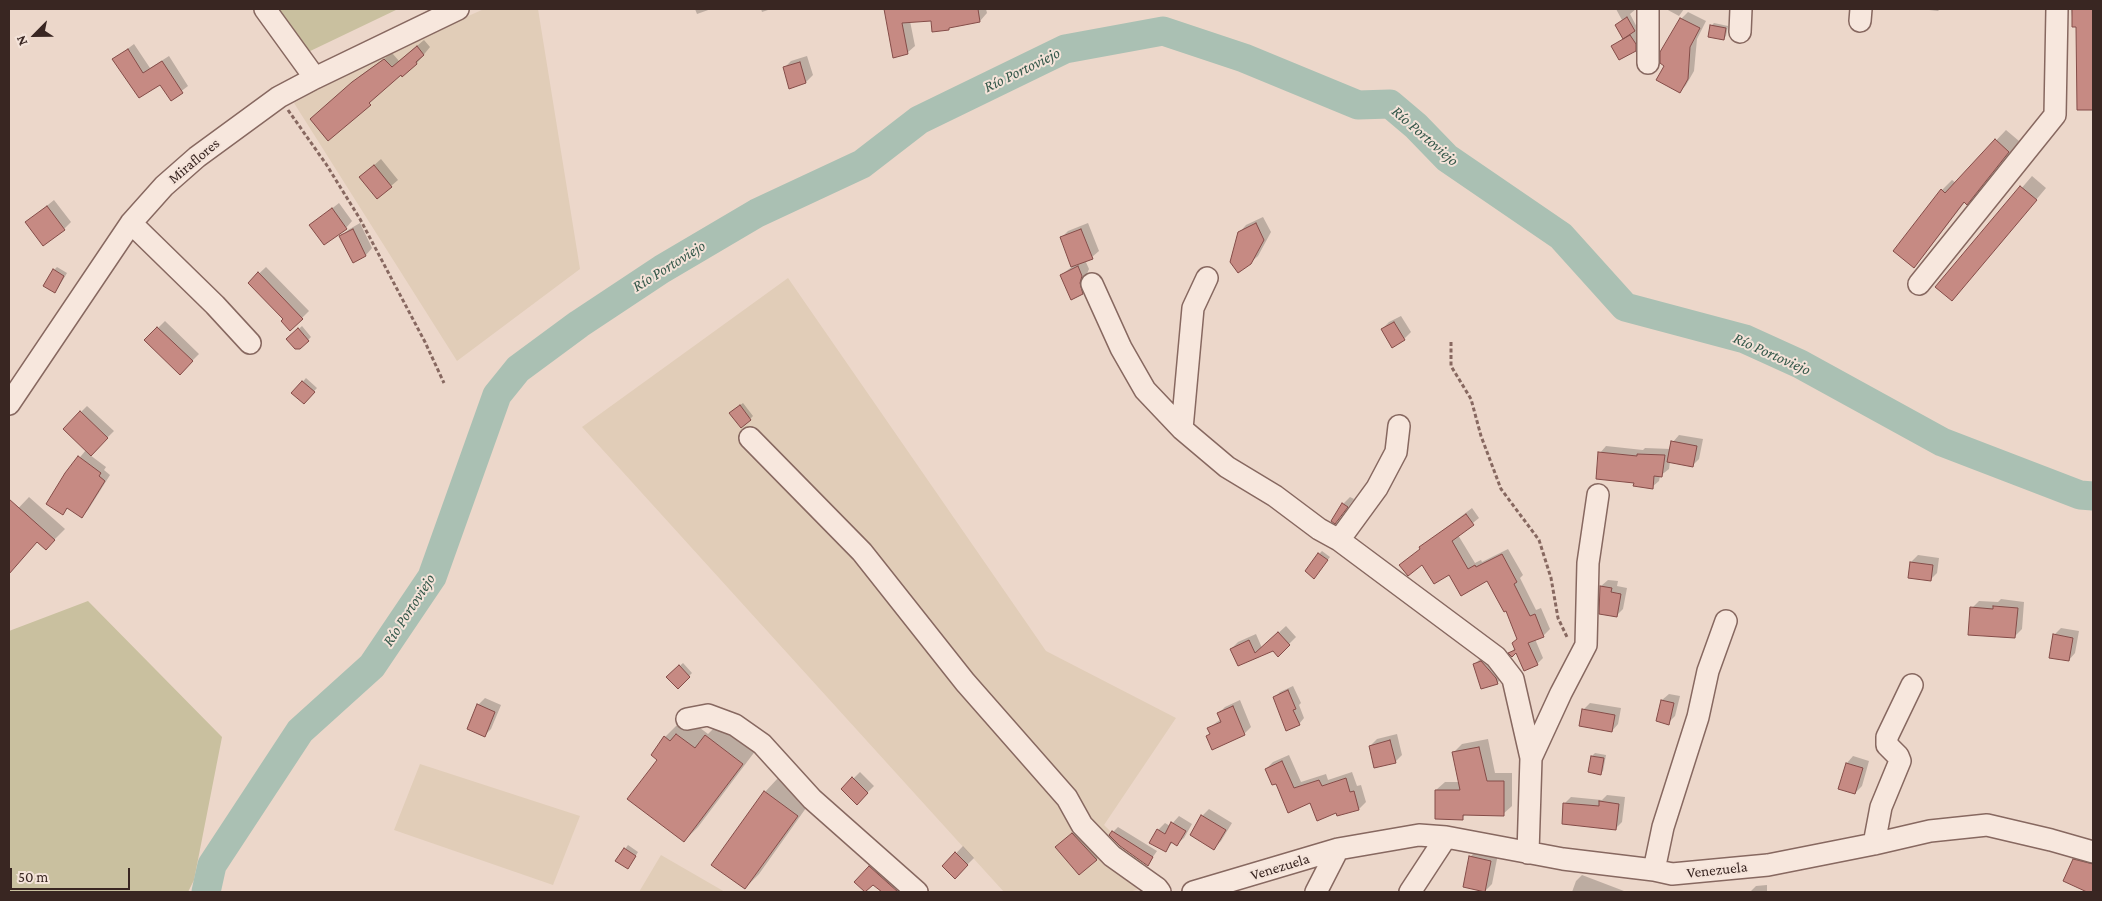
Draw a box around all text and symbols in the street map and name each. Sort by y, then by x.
north arrow [10,10,60,60]
text: N [12,33,30,48]
water label: Río Portoviejo [981,43,1063,97]
water label: Río Portoviejo [1388,102,1462,170]
street label: Miraflores [165,134,223,188]
water label: Río Portoviejo [629,236,709,296]
water label: Río Portoviejo [1730,328,1814,380]
water label: Río Portoviejo [378,570,440,650]
street label: Venezuela [1248,849,1312,885]
scale bar [12,858,132,890]
street label: Venezuela [1686,858,1748,882]
text: 50 m [18,869,48,885]

